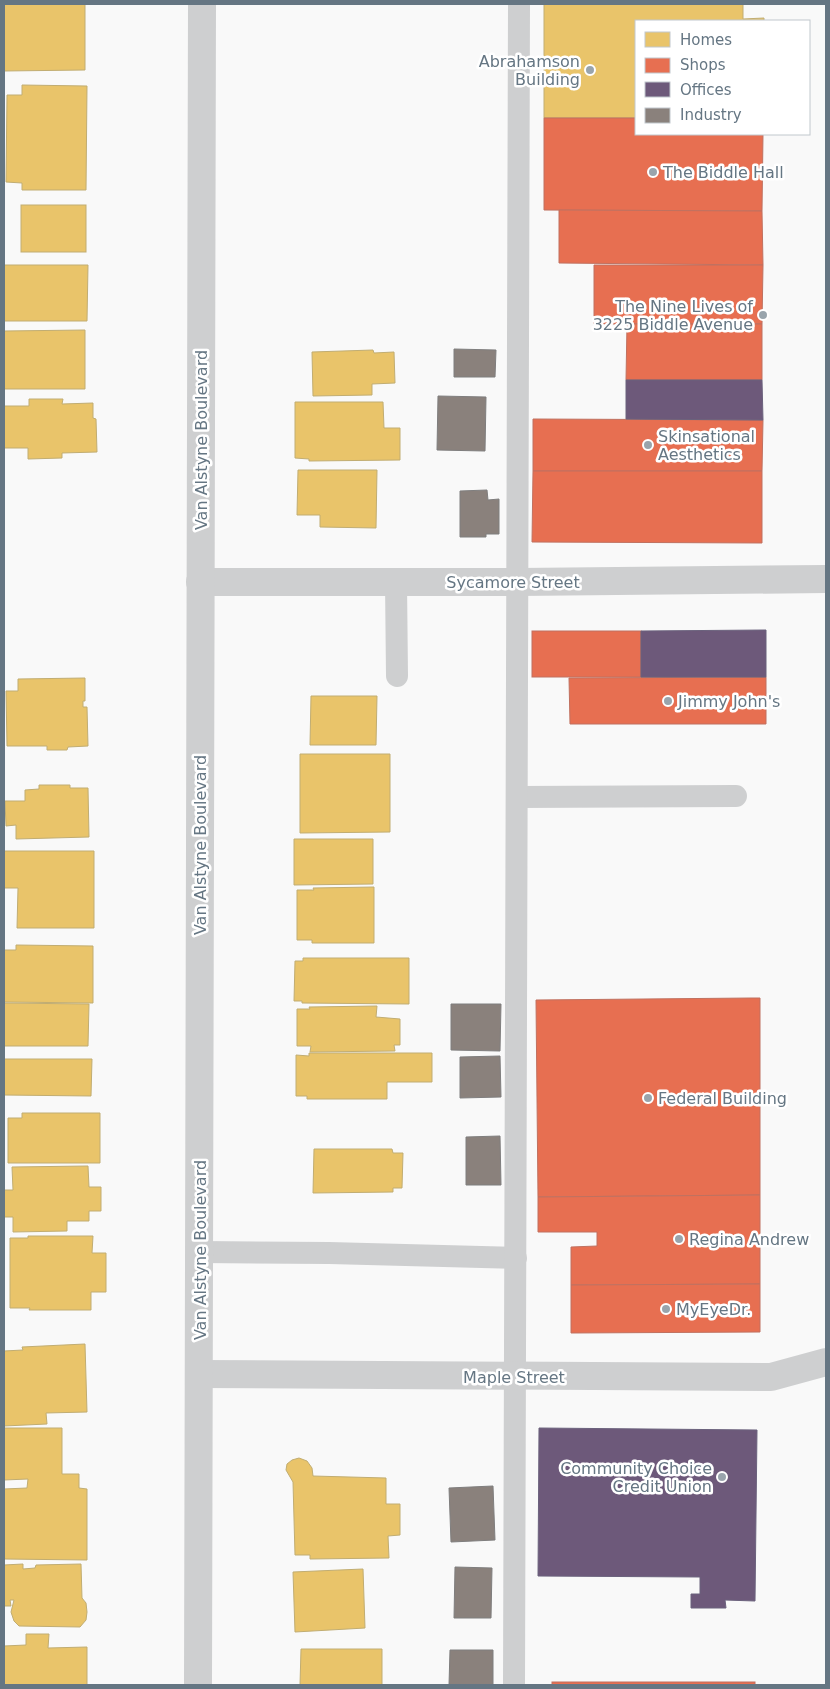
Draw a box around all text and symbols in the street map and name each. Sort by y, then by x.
legend [635,20,810,135]
text: Homes [680,31,732,49]
place label: Abrahamson Building [479,52,580,89]
text: Shops [680,56,726,74]
marker: Abrahamson Building [584,64,596,76]
text: Offices [680,81,732,99]
text: Industry [680,106,742,124]
place label: The Biddle Hall [662,163,784,182]
marker: The Biddle Hall [647,166,659,178]
place label: The Nine Lives of 3225 Biddle Avenue [593,297,753,334]
marker: The Nine Lives of 3225 Biddle Avenue [757,309,769,321]
street label: Van Alstyne Boulevard [192,350,211,530]
place label: Skinsational Aesthetics [658,427,755,464]
marker: Skinsational Aesthetics [642,439,654,451]
street label: Sycamore Street [446,573,580,592]
place label: Jimmy John's [677,692,780,711]
marker: Jimmy John's [662,695,674,707]
street label: Van Alstyne Boulevard [191,755,210,935]
place label: Federal Building [658,1089,787,1108]
marker: Federal Building [642,1092,654,1104]
street label: Van Alstyne Boulevard [191,1160,210,1340]
place label: Regina Andrew [689,1230,809,1249]
marker: Regina Andrew [673,1233,685,1245]
place label: MyEyeDr. [676,1300,751,1319]
marker: MyEyeDr. [660,1303,672,1315]
street label: Maple Street [463,1368,565,1387]
place label: Community Choice Credit Union [560,1459,712,1496]
marker: Community Choice Credit Union [716,1471,728,1483]

